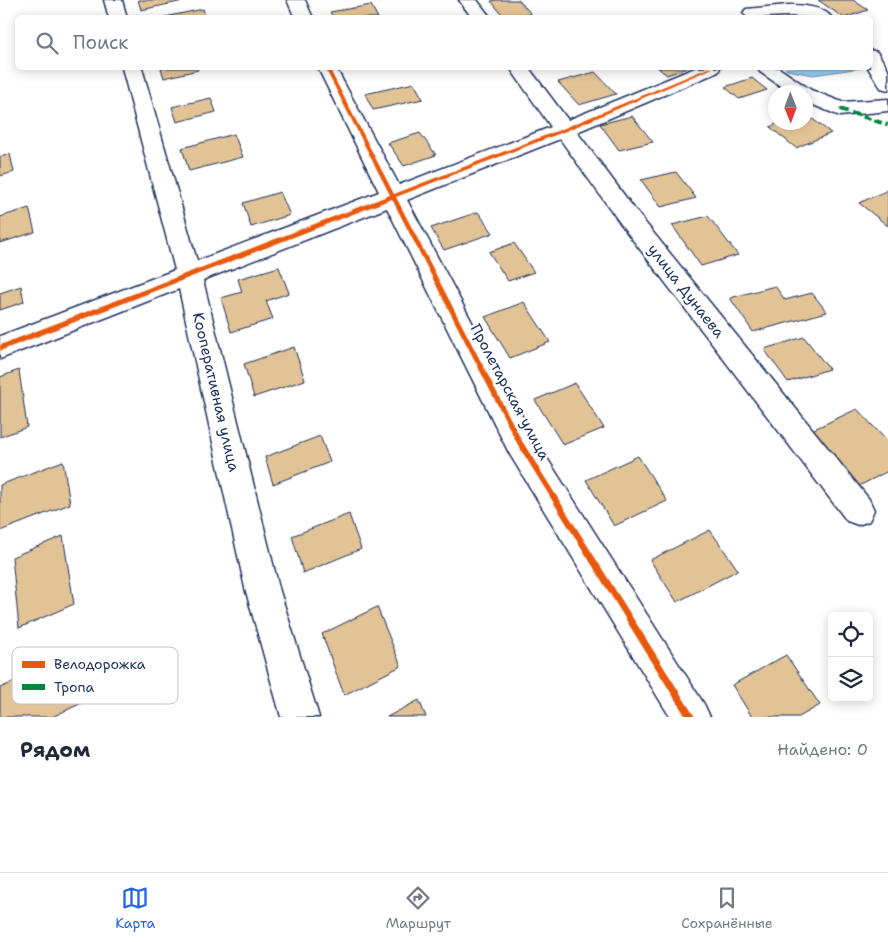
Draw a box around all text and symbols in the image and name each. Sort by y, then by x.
search box [15,15,873,70]
icon: search [33,29,61,57]
text: Поиск [73,30,128,55]
north arrow [768,85,813,130]
street label: улица Дунаева [643,240,729,343]
street label: Кооперативная улица [188,310,244,474]
street label: Пролетарская улица [466,320,555,464]
map controls [828,612,873,702]
button: locate [828,612,873,657]
legend [12,647,178,704]
text: Велодорожка [54,655,146,673]
button: layers [828,657,873,702]
text: Тропа [54,678,95,696]
text: Рядом [20,736,90,764]
text: Найдено: 0 [777,739,868,760]
tab: Карта [115,884,155,932]
tab: Маршрут [386,884,451,932]
tab: Сохранённые [681,884,773,932]

